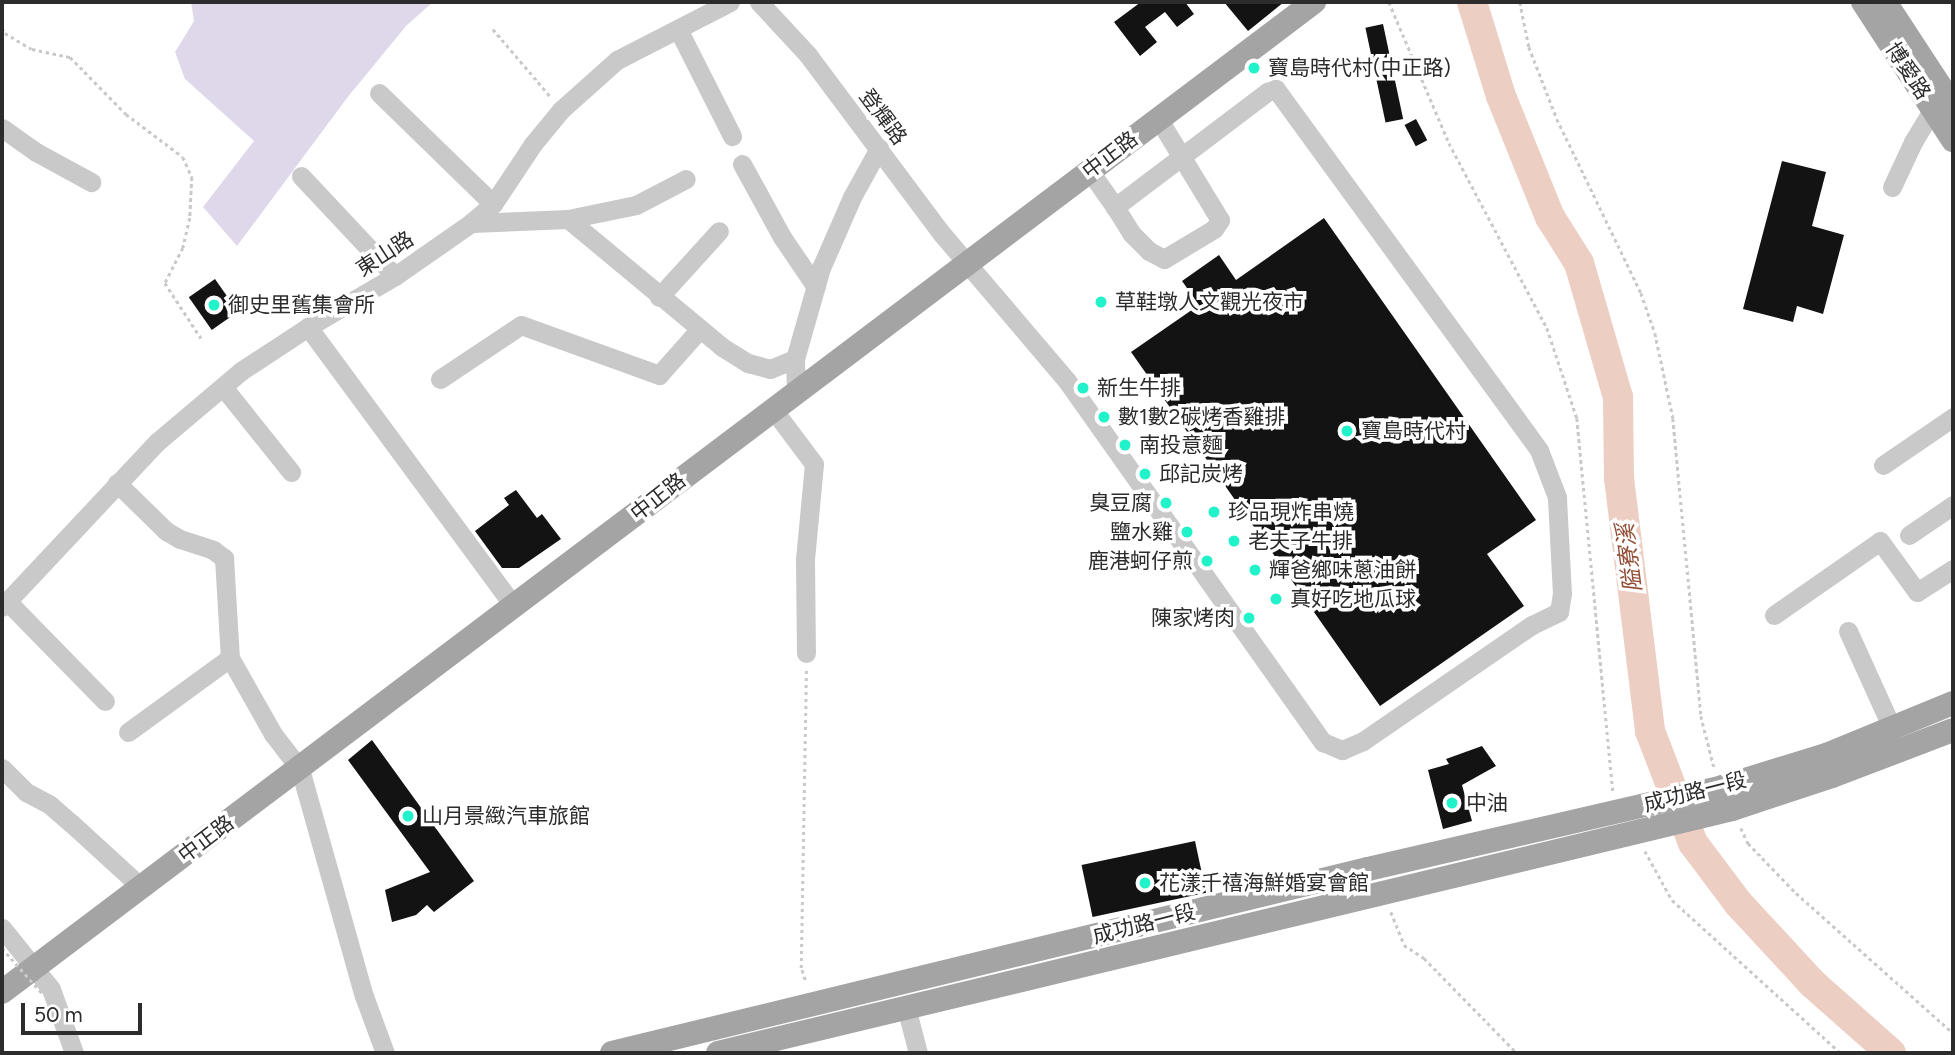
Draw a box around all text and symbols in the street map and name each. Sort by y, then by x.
street label: 博愛路 [1880,38,1936,104]
place label: 寶島時代村(中正路) [1268,55,1451,81]
marker: 寶島時代村(中正路) [1246,60,1262,76]
street label: 登輝路 [854,84,912,150]
street label: 中正路 [1077,126,1143,184]
street label: 東山路 [352,226,418,282]
place label: 草鞋墩人文觀光夜市 [1115,289,1304,315]
place label: 御史里舊集會所 [228,292,375,318]
marker: 草鞋墩人文觀光夜市 [1093,294,1109,310]
marker: 御史里舊集會所 [206,297,222,313]
place label: 新生牛排 [1097,375,1181,401]
marker: 新生牛排 [1075,380,1091,396]
place label: 數1數2碳烤香雞排 [1118,404,1285,430]
marker: 數1數2碳烤香雞排 [1096,409,1112,425]
place label: 寶島時代村 [1361,418,1466,444]
marker: 寶島時代村 [1339,423,1355,439]
place label: 南投意麵 [1139,432,1223,458]
marker: 南投意麵 [1117,437,1133,453]
place label: 邱記炭烤 [1159,461,1243,487]
marker: 邱記炭烤 [1137,466,1153,482]
street label: 中正路 [625,468,691,526]
place label: 臭豆腐 [1089,490,1152,516]
marker: 臭豆腐 [1158,495,1174,511]
place label: 珍品現炸串燒 [1228,499,1354,525]
marker: 珍品現炸串燒 [1206,504,1222,520]
place label: 鹽水雞 [1110,519,1173,545]
water label: 隘寮溪 [1611,522,1647,594]
marker: 鹽水雞 [1179,524,1195,540]
place label: 老夫子牛排 [1248,528,1353,554]
marker: 老夫子牛排 [1226,533,1242,549]
place label: 鹿港蚵仔煎 [1088,548,1193,574]
marker: 鹿港蚵仔煎 [1199,553,1215,569]
place label: 輝爸鄉味蔥油餅 [1269,557,1416,583]
marker: 輝爸鄉味蔥油餅 [1247,562,1263,578]
place label: 真好吃地瓜球 [1290,586,1416,612]
marker: 真好吃地瓜球 [1268,591,1284,607]
place label: 陳家烤肉 [1151,605,1235,631]
marker: 陳家烤肉 [1241,610,1257,626]
street label: 成功路一段 [1641,767,1749,817]
place label: 中油 [1466,790,1508,816]
marker: 中油 [1444,795,1460,811]
place label: 山月景緻汽車旅館 [422,803,590,829]
marker: 山月景緻汽車旅館 [400,808,416,824]
street label: 中正路 [173,810,239,868]
place label: 花漾千禧海鮮婚宴會館 [1159,870,1369,896]
marker: 花漾千禧海鮮婚宴會館 [1137,875,1153,891]
street label: 成功路一段 [1090,899,1198,949]
scale bar [24,988,145,1032]
text: 50 m [34,1002,83,1027]

